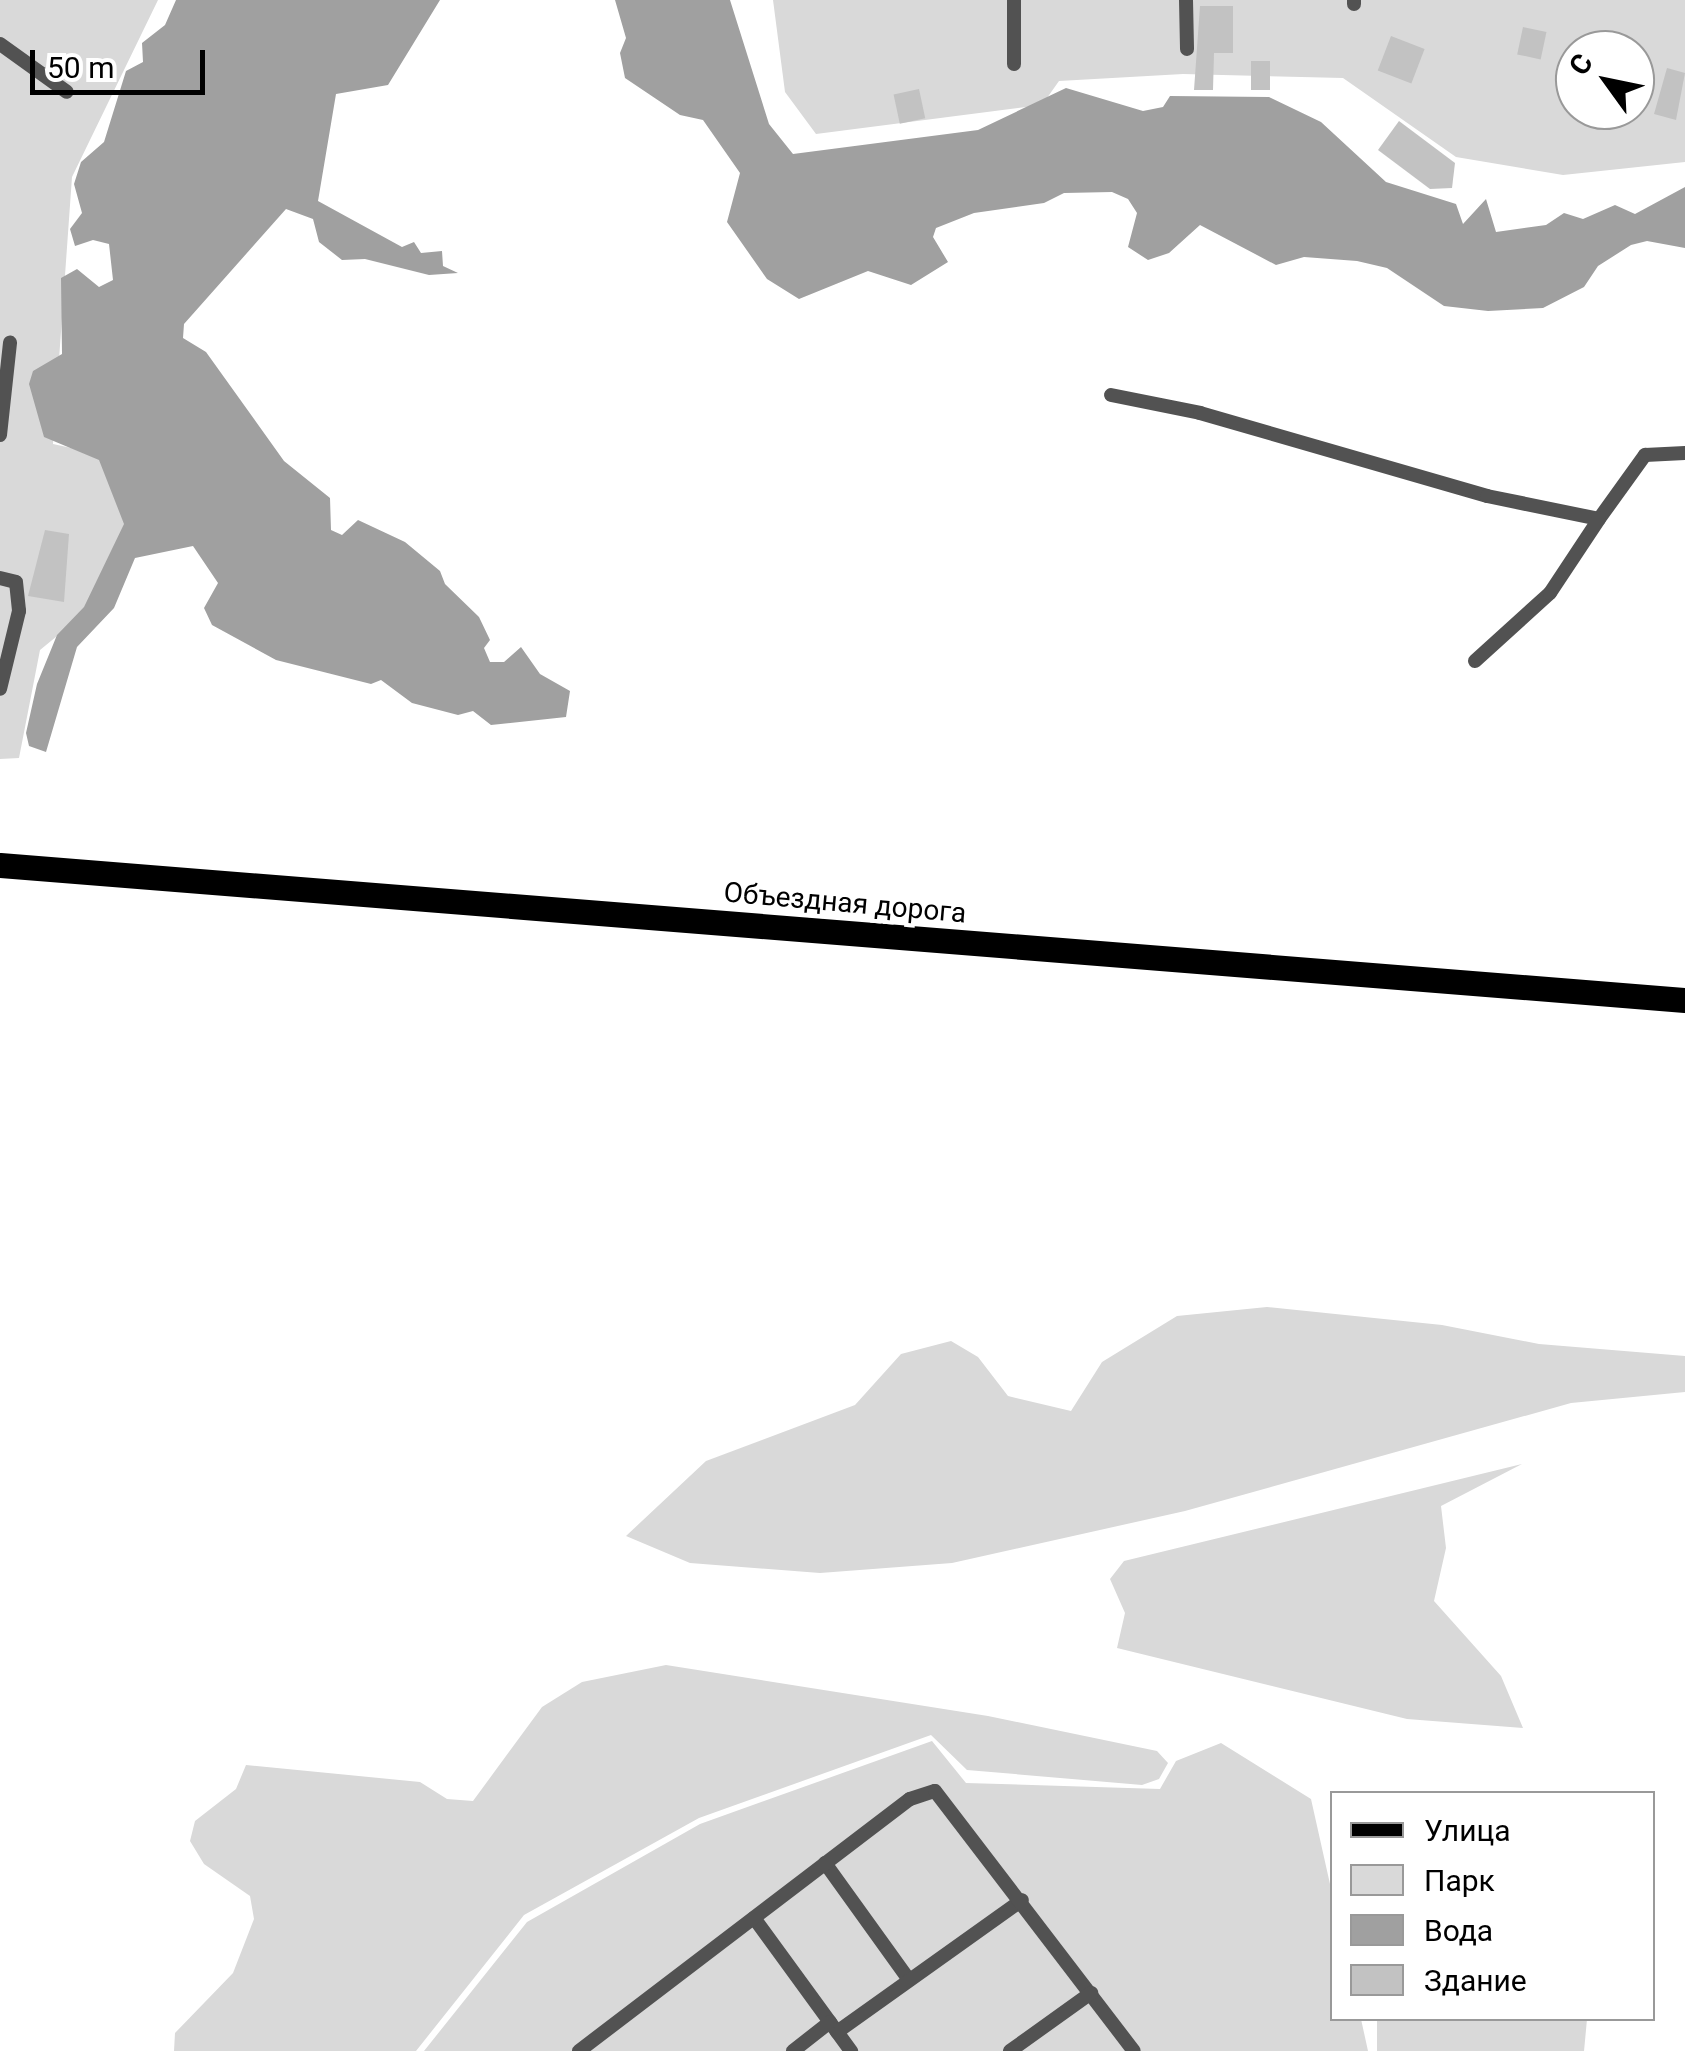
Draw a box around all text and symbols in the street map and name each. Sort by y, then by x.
scale bar [35,30,210,92]
north arrow [1555,30,1655,130]
text: С [1562,48,1600,81]
text: 50 m [47,50,114,85]
street label: Объездная дорога [722,876,968,930]
legend [1330,1791,1655,2021]
text: Улица [1424,1813,1511,1848]
text: Парк [1424,1863,1495,1898]
text: Вода [1424,1913,1493,1948]
text: Здание [1424,1963,1527,1998]

